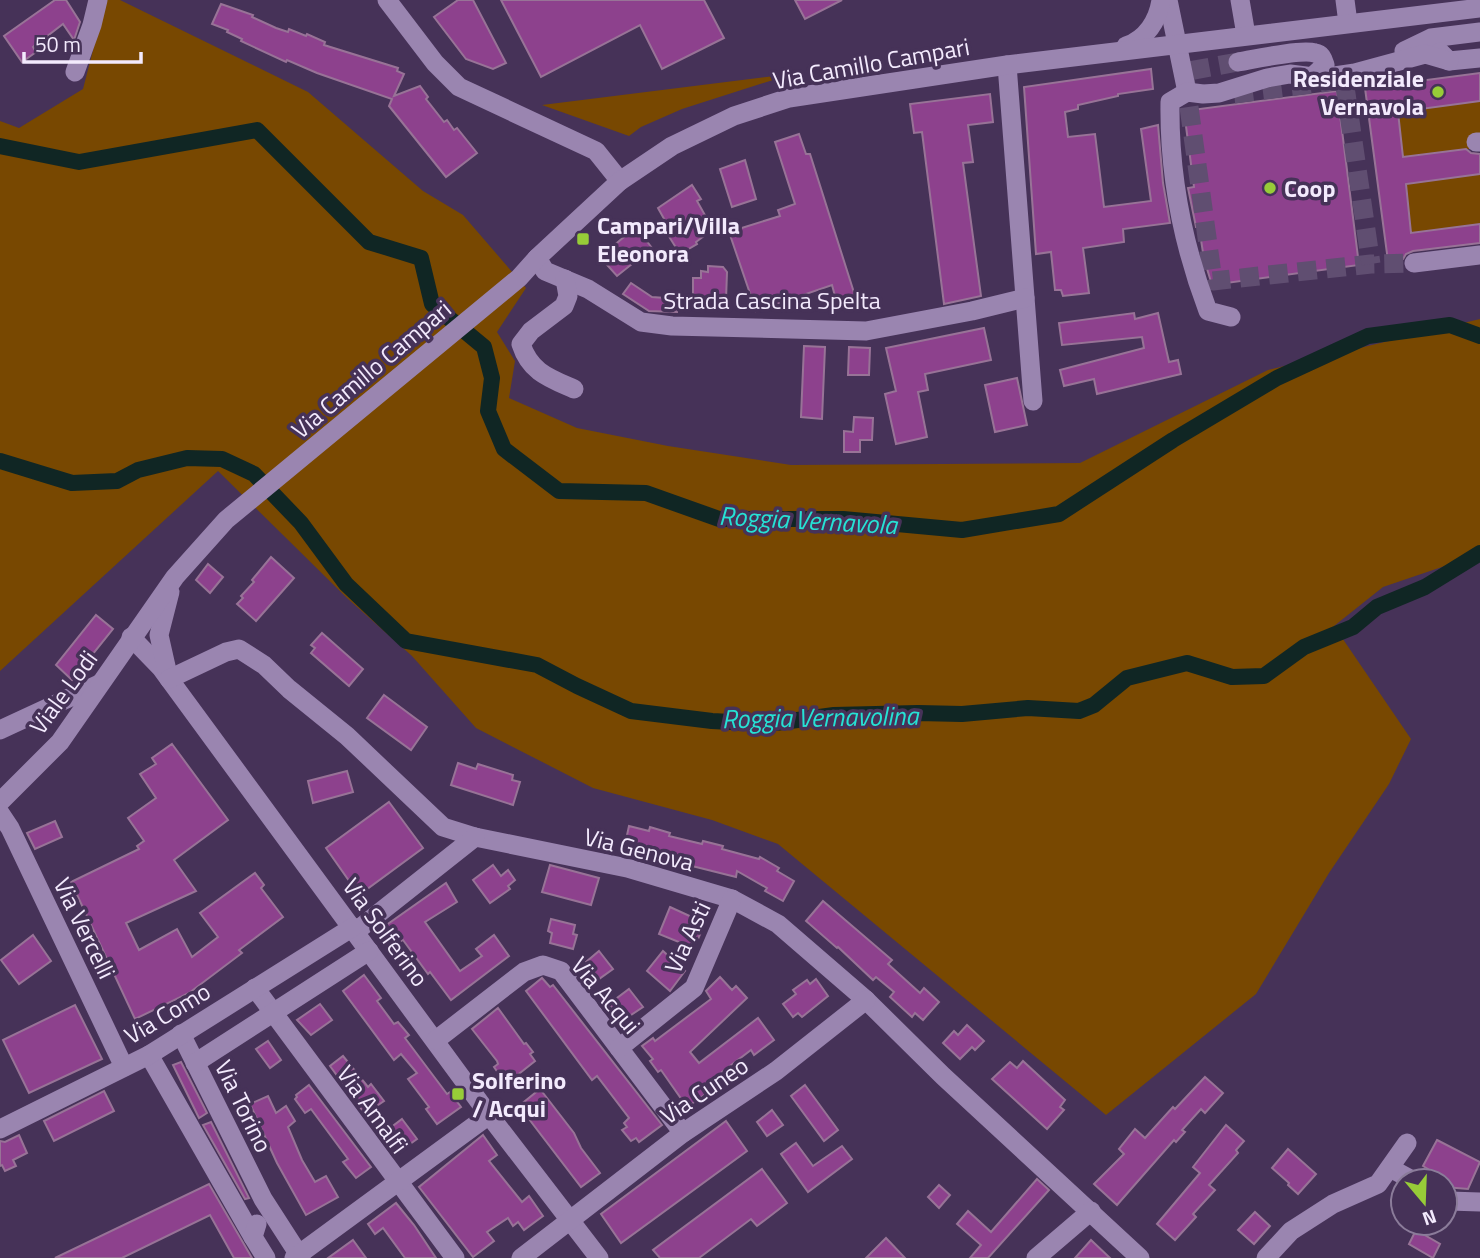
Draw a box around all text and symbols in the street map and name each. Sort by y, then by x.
scale bar [24,21,142,65]
text: 50 m [35,28,81,60]
street label: Via Camillo Campari [770,28,972,98]
place label: Residenziale Vernavola [1293,60,1424,124]
marker: Residenziale Vernavola [1430,84,1446,100]
place label: Coop [1284,170,1335,206]
marker: Coop [1262,180,1278,196]
place label: Campari/Villa Eleonora [597,207,740,271]
marker: Campari/Villa Eleonora [575,231,591,247]
street label: Strada Cascina Spelta [663,282,881,318]
street label: Via Camillo Campari [283,291,459,447]
water label: Roggia Vernavola [718,496,900,544]
street label: Viale Lodi [20,643,106,741]
water label: Roggia Vernavolina [721,696,921,738]
street label: Via Genova [580,818,698,880]
street label: Via Solferino [334,870,438,994]
street label: Via Vercelli [45,871,125,985]
street label: Via Asti [655,895,719,979]
street label: Via Acqui [563,948,649,1042]
street label: Via Como [117,973,217,1053]
street label: Via Cuneo [653,1047,755,1133]
street label: Via Torino [206,1054,282,1158]
street label: Via Amalfi [329,1057,417,1161]
place label: Solferino / Acqui [472,1062,566,1126]
marker: Solferino / Acqui [450,1086,466,1102]
north arrow [1389,1167,1459,1237]
text: N [1419,1203,1441,1234]

